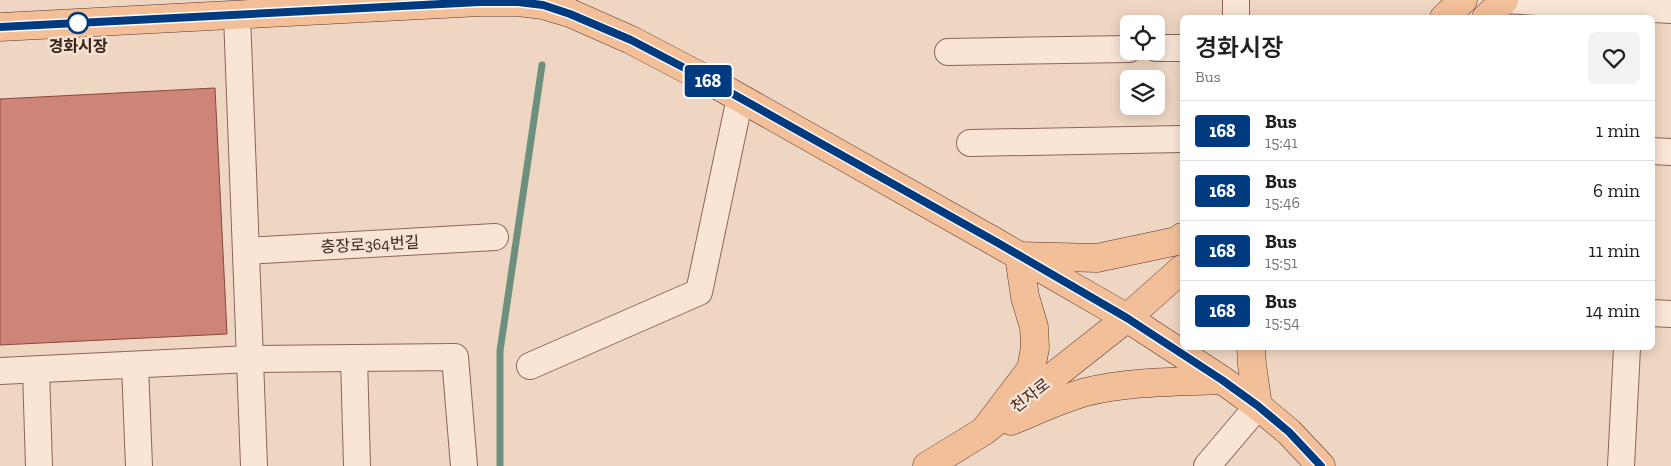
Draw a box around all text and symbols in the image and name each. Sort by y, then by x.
marker: 경화시장 [67,12,89,34]
map controls [1120,15,1165,115]
button: locate [1120,15,1165,60]
button: heart [1588,32,1640,84]
text: 경화시장 [1195,33,1283,62]
place label: 경화시장 [49,37,108,56]
line badge: 168 [679,65,737,97]
text: Bus [1195,67,1221,86]
text: 168 [695,70,721,92]
button: layers [1120,70,1165,115]
text: Bus [1265,110,1297,133]
text: 1 min [1596,119,1640,142]
text: 168 [1209,120,1236,142]
text: 15:41 [1265,133,1298,152]
text: Bus [1265,170,1297,193]
text: 6 min [1593,179,1640,202]
text: 168 [1209,180,1236,202]
text: 15:46 [1265,193,1300,212]
text: Bus [1265,230,1297,253]
street label: 충장로364번길 [320,232,420,257]
text: 11 min [1588,239,1640,262]
text: 168 [1209,240,1236,262]
text: 15:51 [1265,253,1297,272]
text: Bus [1265,290,1297,313]
text: 14 min [1586,299,1640,322]
text: 168 [1209,300,1236,322]
text: 15:54 [1265,313,1300,332]
street label: 천자로 [1007,374,1054,416]

